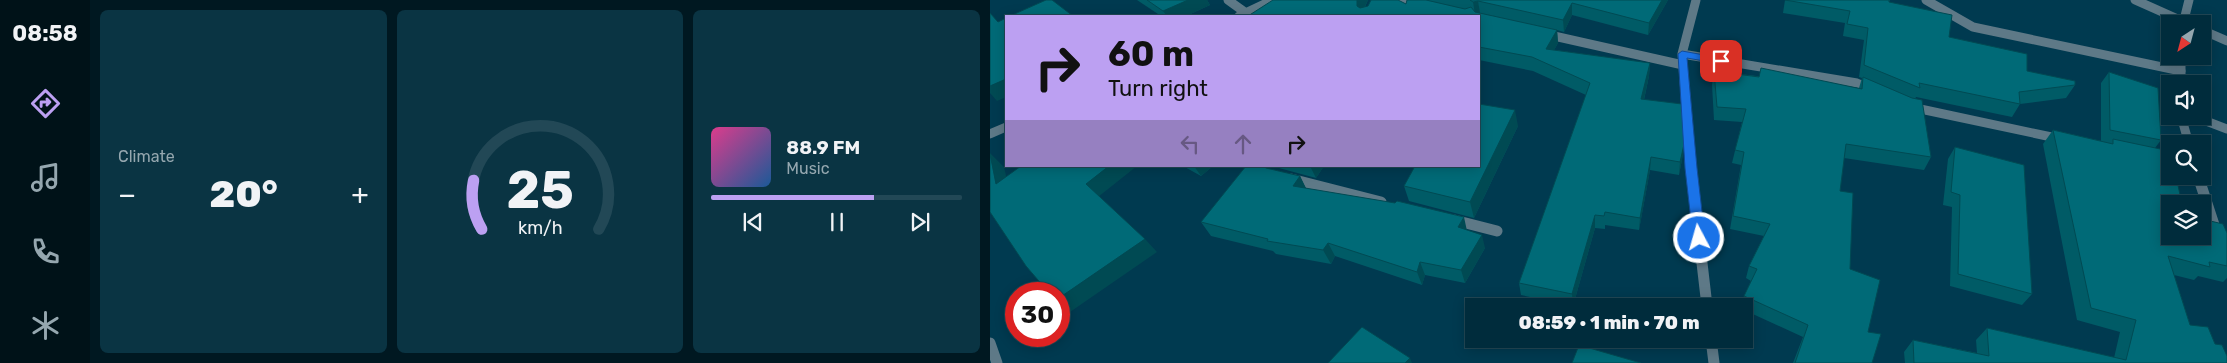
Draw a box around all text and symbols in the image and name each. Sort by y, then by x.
north arrow [2161,15,2211,65]
map controls [2161,15,2211,245]
text: 08:58 [12,20,78,47]
text: 60 m [1108,33,1194,75]
icon: right [1025,35,1090,100]
pin [1700,40,1742,82]
icon: arrive [1707,47,1735,75]
text: Turn right [1108,75,1208,102]
button: sound [2161,75,2211,125]
icon: directions [28,86,63,121]
icon: left [1176,130,1204,158]
icon: ahead [1229,130,1257,158]
icon: right [1282,130,1310,158]
button: search [2161,135,2211,185]
text: 88.9 FM [786,136,860,159]
text: Climate [118,147,175,166]
text: 25 [506,159,574,221]
text: Music [786,159,830,178]
icon: music [28,160,63,195]
text: 20° [210,171,278,217]
text: − [118,178,136,211]
text: + [351,178,369,211]
button: layers [2161,195,2211,245]
icon: previous [739,208,767,236]
icon: pause [823,208,851,236]
icon: next [906,208,934,236]
position arrow [1672,211,1724,263]
text: km/h [518,217,562,238]
icon: phone [28,234,63,269]
speed limit sign: 30 [1005,282,1070,347]
icon: climate [28,308,63,343]
text: 08:59 · 1 min · 70 m [1518,311,1700,334]

